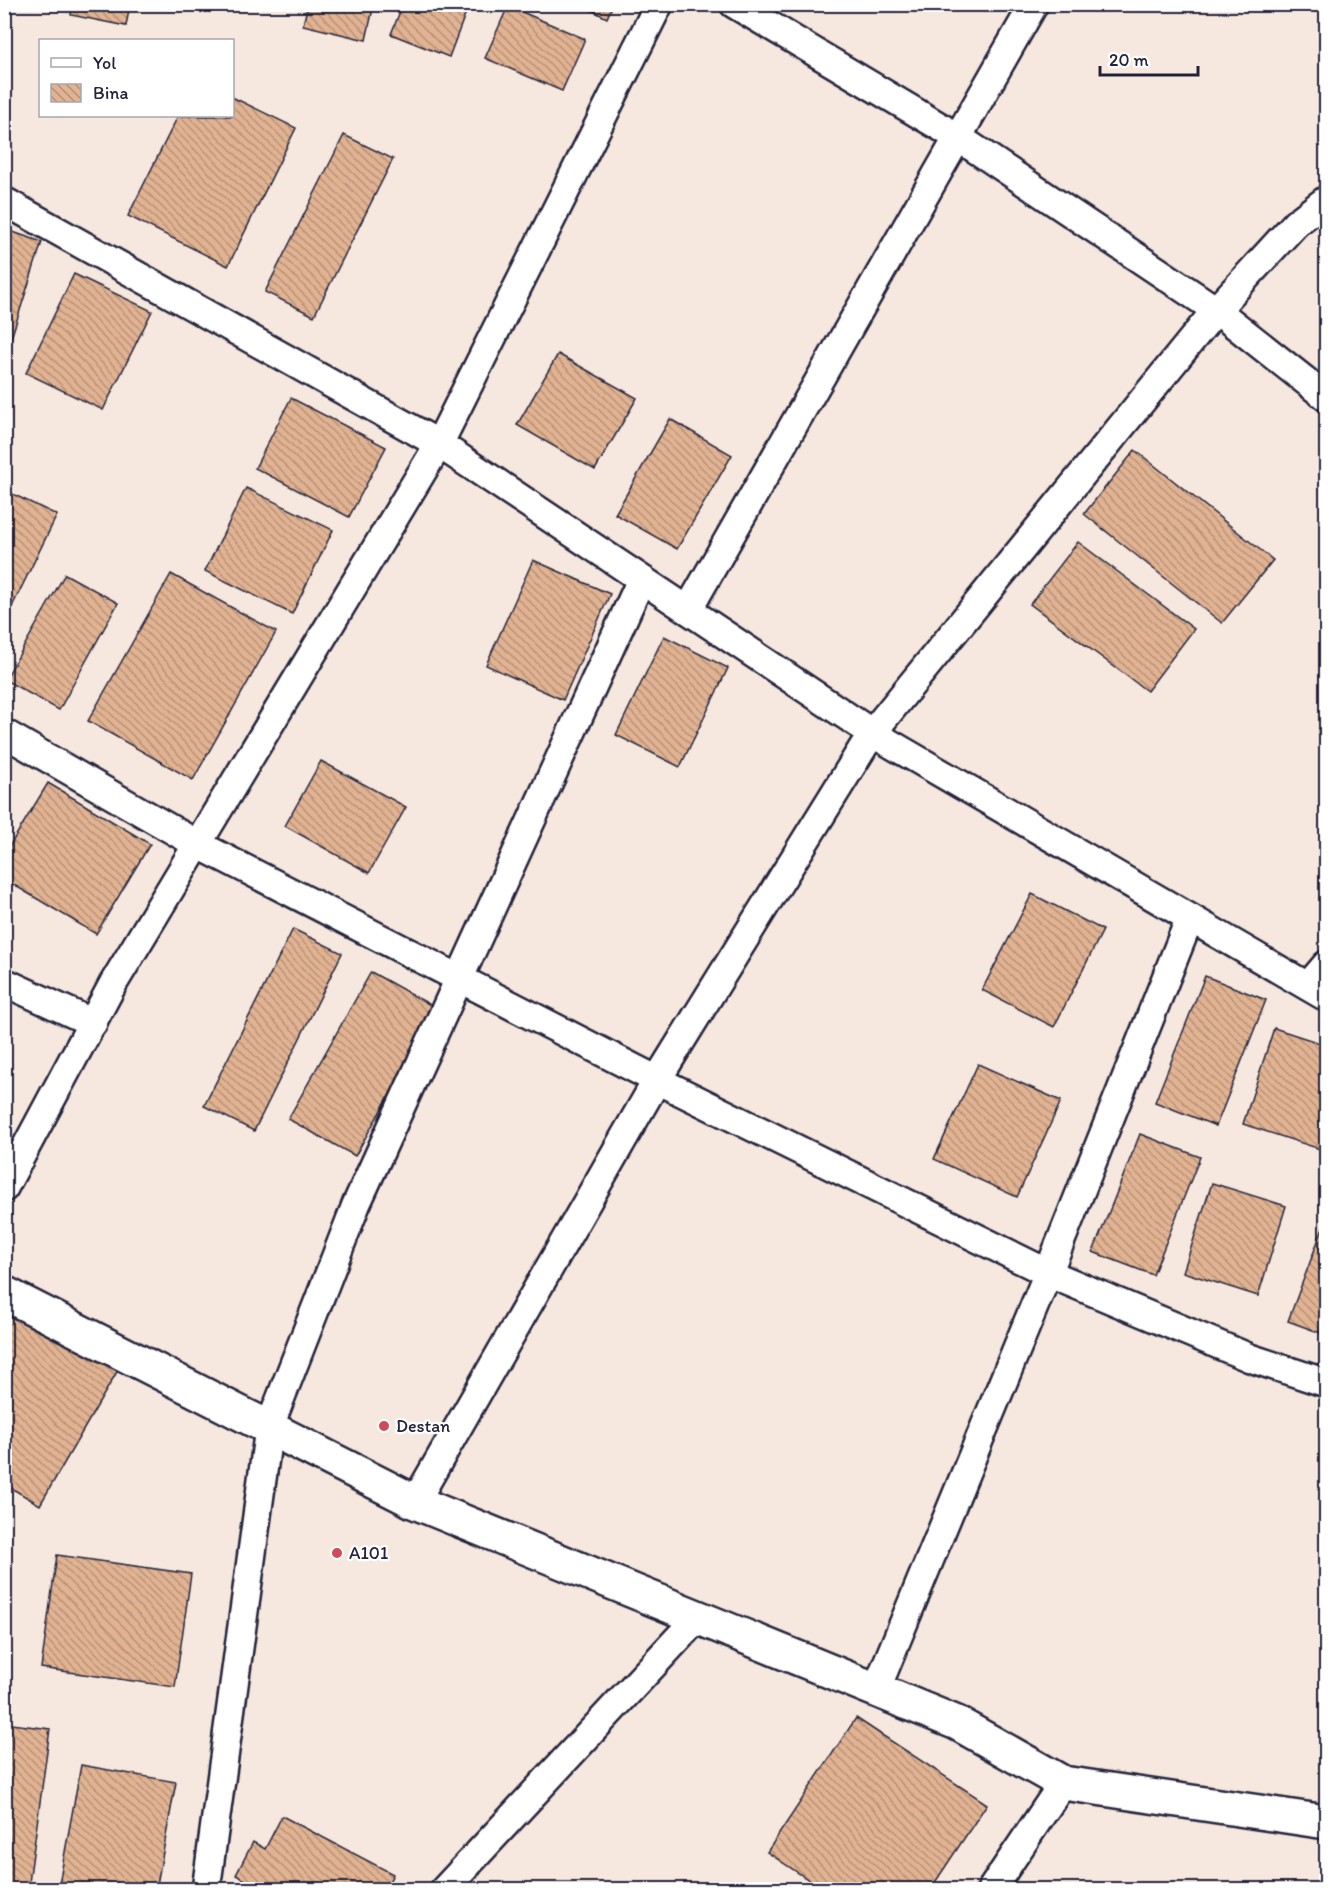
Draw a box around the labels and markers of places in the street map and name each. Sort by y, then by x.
place label: Destan [396,1415,450,1437]
marker: Destan [377,1419,391,1433]
place label: A101 [349,1542,388,1564]
marker: A101 [330,1546,344,1560]

